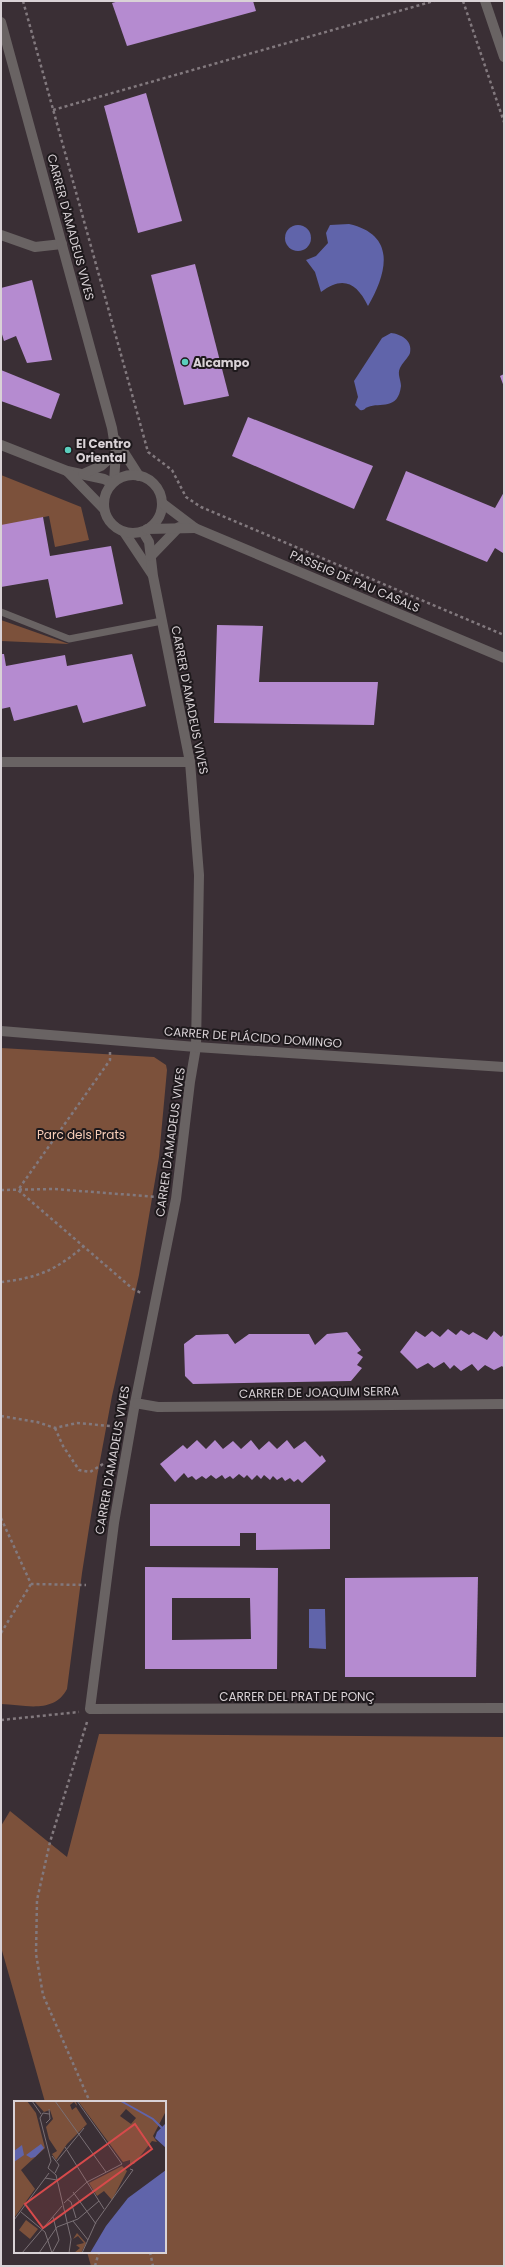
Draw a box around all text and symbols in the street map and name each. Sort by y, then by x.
street label: CARRER D'AMADEUS VIVES [43,152,99,302]
place label: Alcampo [193,354,250,371]
marker: Alcampo [180,357,190,367]
place label: El Centro Oriental [76,435,131,466]
marker: El Centro Oriental [63,445,73,455]
street label: PASSEIG DE PAU CASALS [287,546,423,616]
street label: CARRER D'AMADEUS VIVES [167,624,213,776]
street label: CARRER DE PLÁCIDO DOMINGO [163,1022,343,1052]
street label: CARRER D'AMADEUS VIVES [151,1066,189,1218]
park label: Parc dels Prats [37,1126,125,1143]
street label: CARRER DE JOAQUIM SERRA [239,1382,399,1402]
street label: CARRER D'AMADEUS VIVES [91,1384,133,1536]
street label: CARRER DEL PRAT DE PONÇ [219,1688,375,1705]
inset map [14,2101,166,2253]

